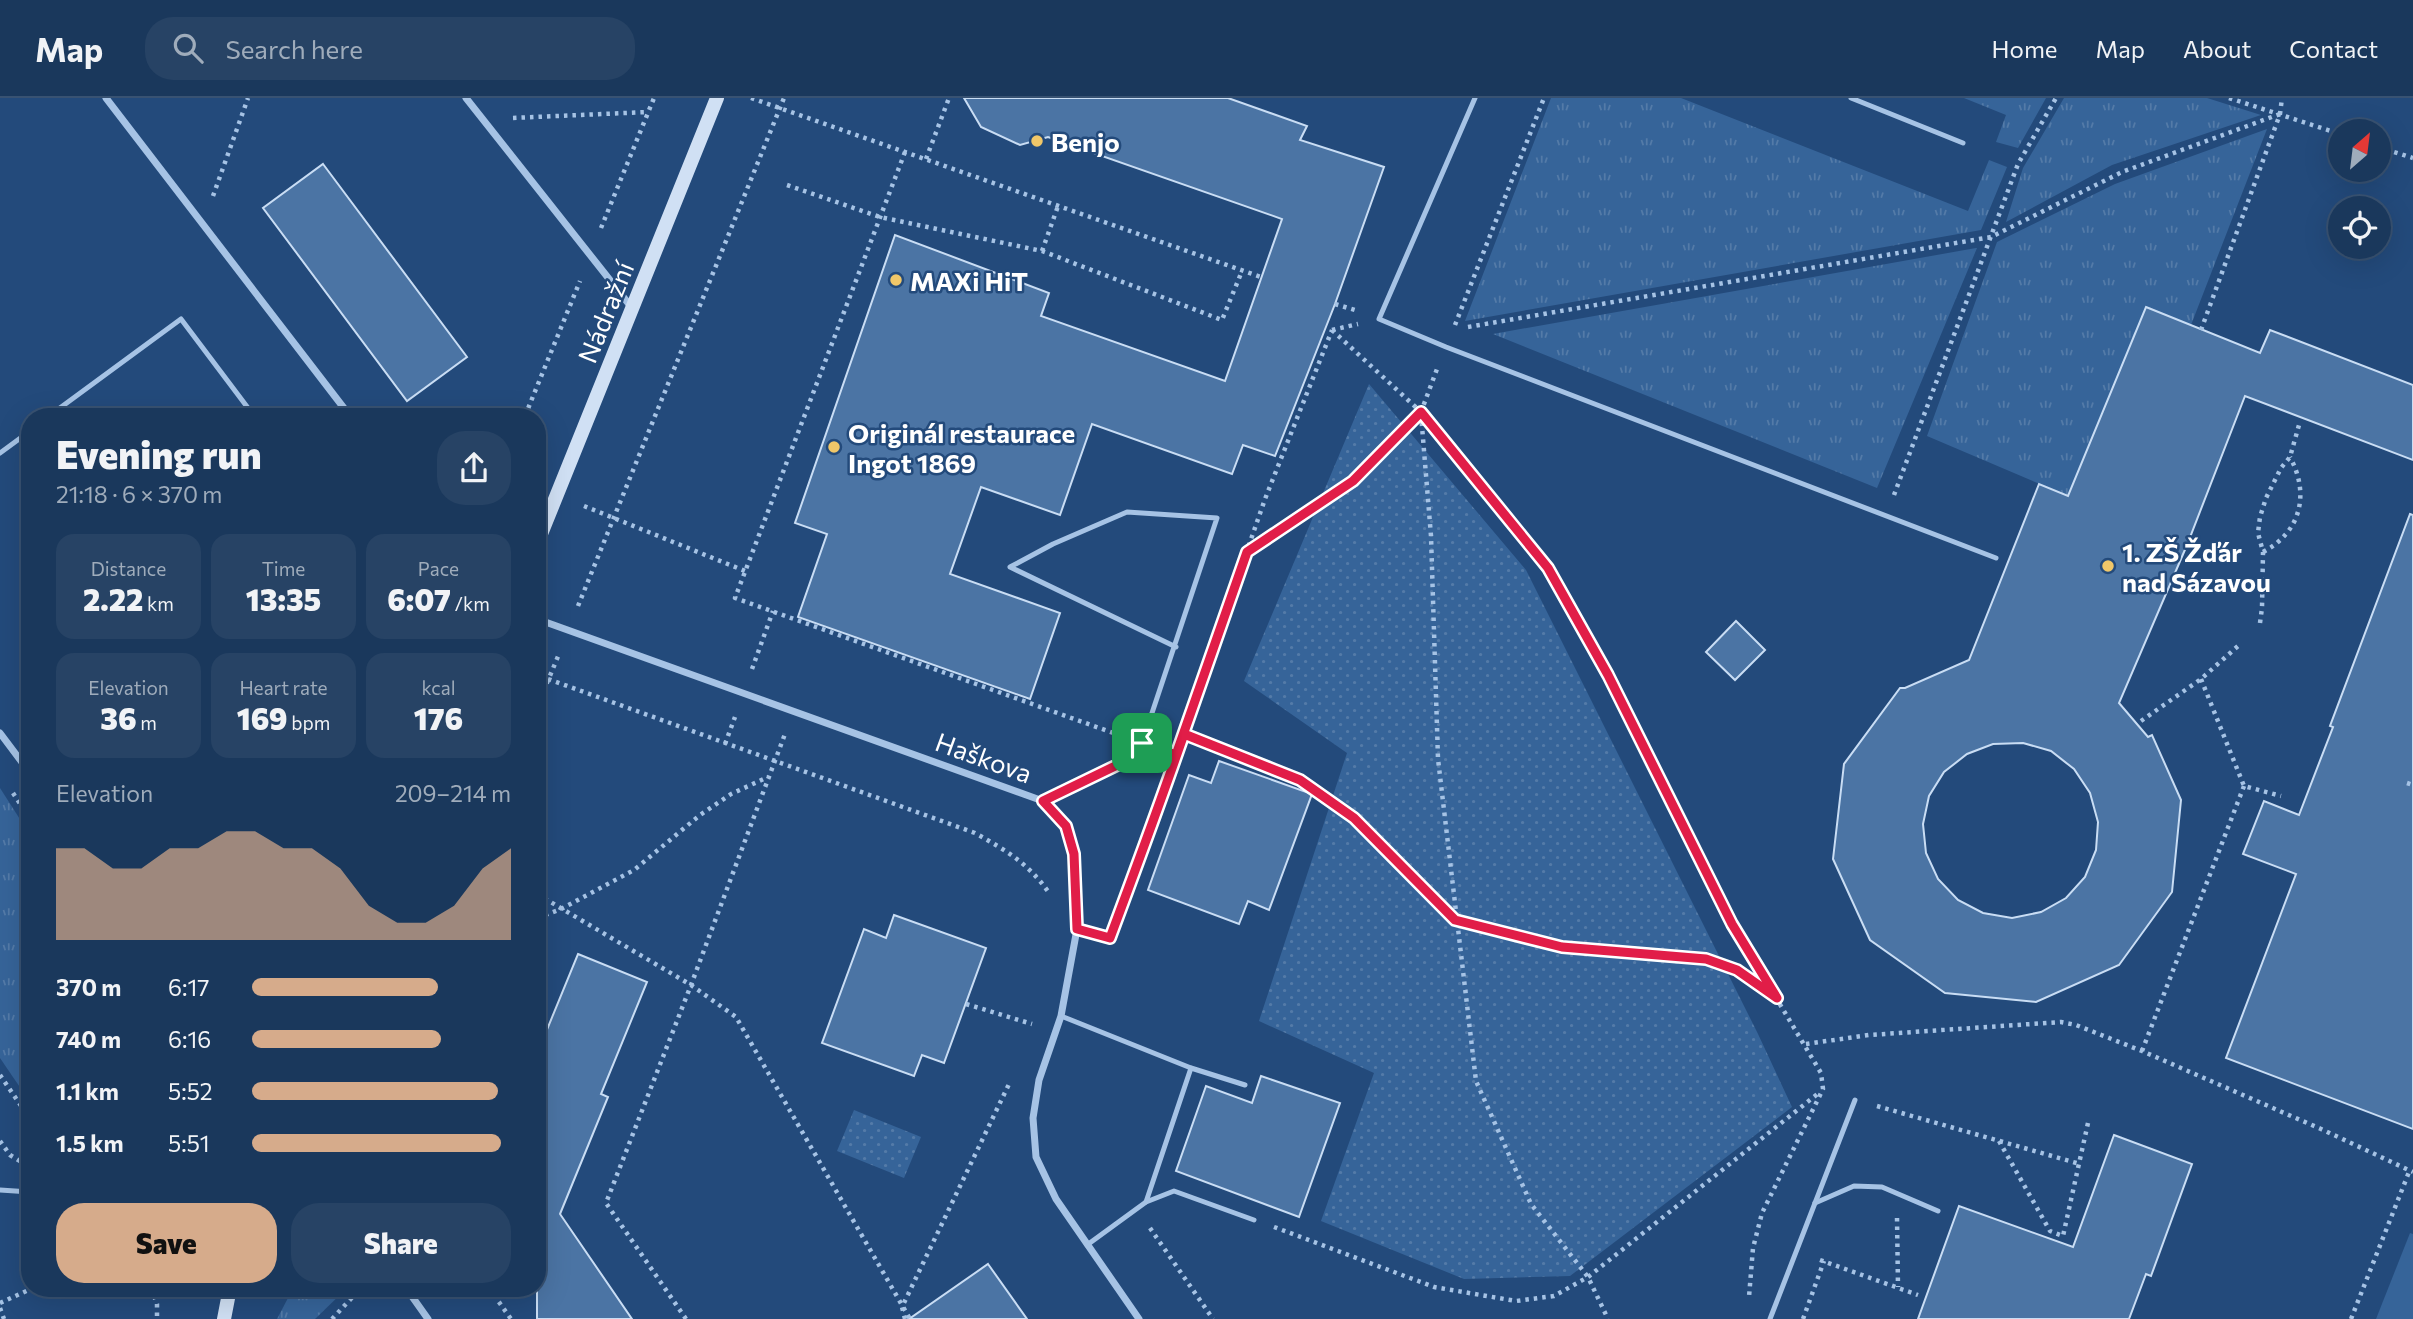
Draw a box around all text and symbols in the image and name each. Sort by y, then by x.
search box [145,17,635,80]
text: Map [35,28,103,69]
icon: search [169,29,207,67]
text: Search here [225,33,363,64]
text: Home [1992,34,2058,63]
text: Map [2096,34,2145,63]
text: About [2183,34,2251,63]
text: Contact [2289,34,2378,63]
north arrow [2328,119,2390,182]
map controls [2328,119,2391,259]
place label: Benjo [1051,126,1120,157]
marker: Benjo [1029,133,1045,149]
button: locate [2328,196,2391,259]
street label: Nádražní [571,256,640,367]
place label: MAXi HiT [910,265,1028,296]
marker: MAXi HiT [888,272,904,288]
place label: Originál restaurace Ingot 1869 [848,417,1075,478]
text: Evening run [56,430,262,477]
button: share [437,431,511,505]
marker: Originál restaurace Ingot 1869 [826,439,842,455]
text: 21:18 · 6 × 370 m [56,480,222,508]
place label: 1. ZŠ Žďár nad Sázavou [2122,536,2271,597]
text: Distance [91,557,166,580]
text: Time [262,557,305,580]
text: Pace [418,557,459,580]
marker: 1. ZŠ Žďár nad Sázavou [2100,558,2116,574]
text: 2.22 [83,580,143,617]
text: 13:35 [246,580,321,617]
text: 6:07 [387,580,451,617]
text: km [143,592,174,615]
text: /km [451,592,490,615]
text: Elevation [88,676,169,699]
text: Heart rate [239,676,328,699]
text: kcal [421,676,456,699]
text: 36 [100,699,137,736]
text: 169 [237,699,288,736]
text: 176 [414,699,463,736]
text: m [137,711,157,734]
text: bpm [288,711,330,734]
pin [1112,713,1172,773]
icon: arrive [1123,724,1161,762]
street label: Haškova [932,725,1036,789]
text: Elevation [56,779,153,807]
text: 209–214 m [395,779,511,807]
text: 370 m [56,973,121,1001]
text: 6:17 [168,973,209,1001]
text: 740 m [56,1025,121,1053]
text: 6:16 [168,1025,211,1053]
text: 1.1 km [56,1077,119,1105]
text: 5:52 [168,1077,213,1105]
text: 1.5 km [56,1129,124,1157]
text: 5:51 [168,1129,210,1157]
button: Save [56,1203,277,1283]
button: Share [291,1203,511,1283]

